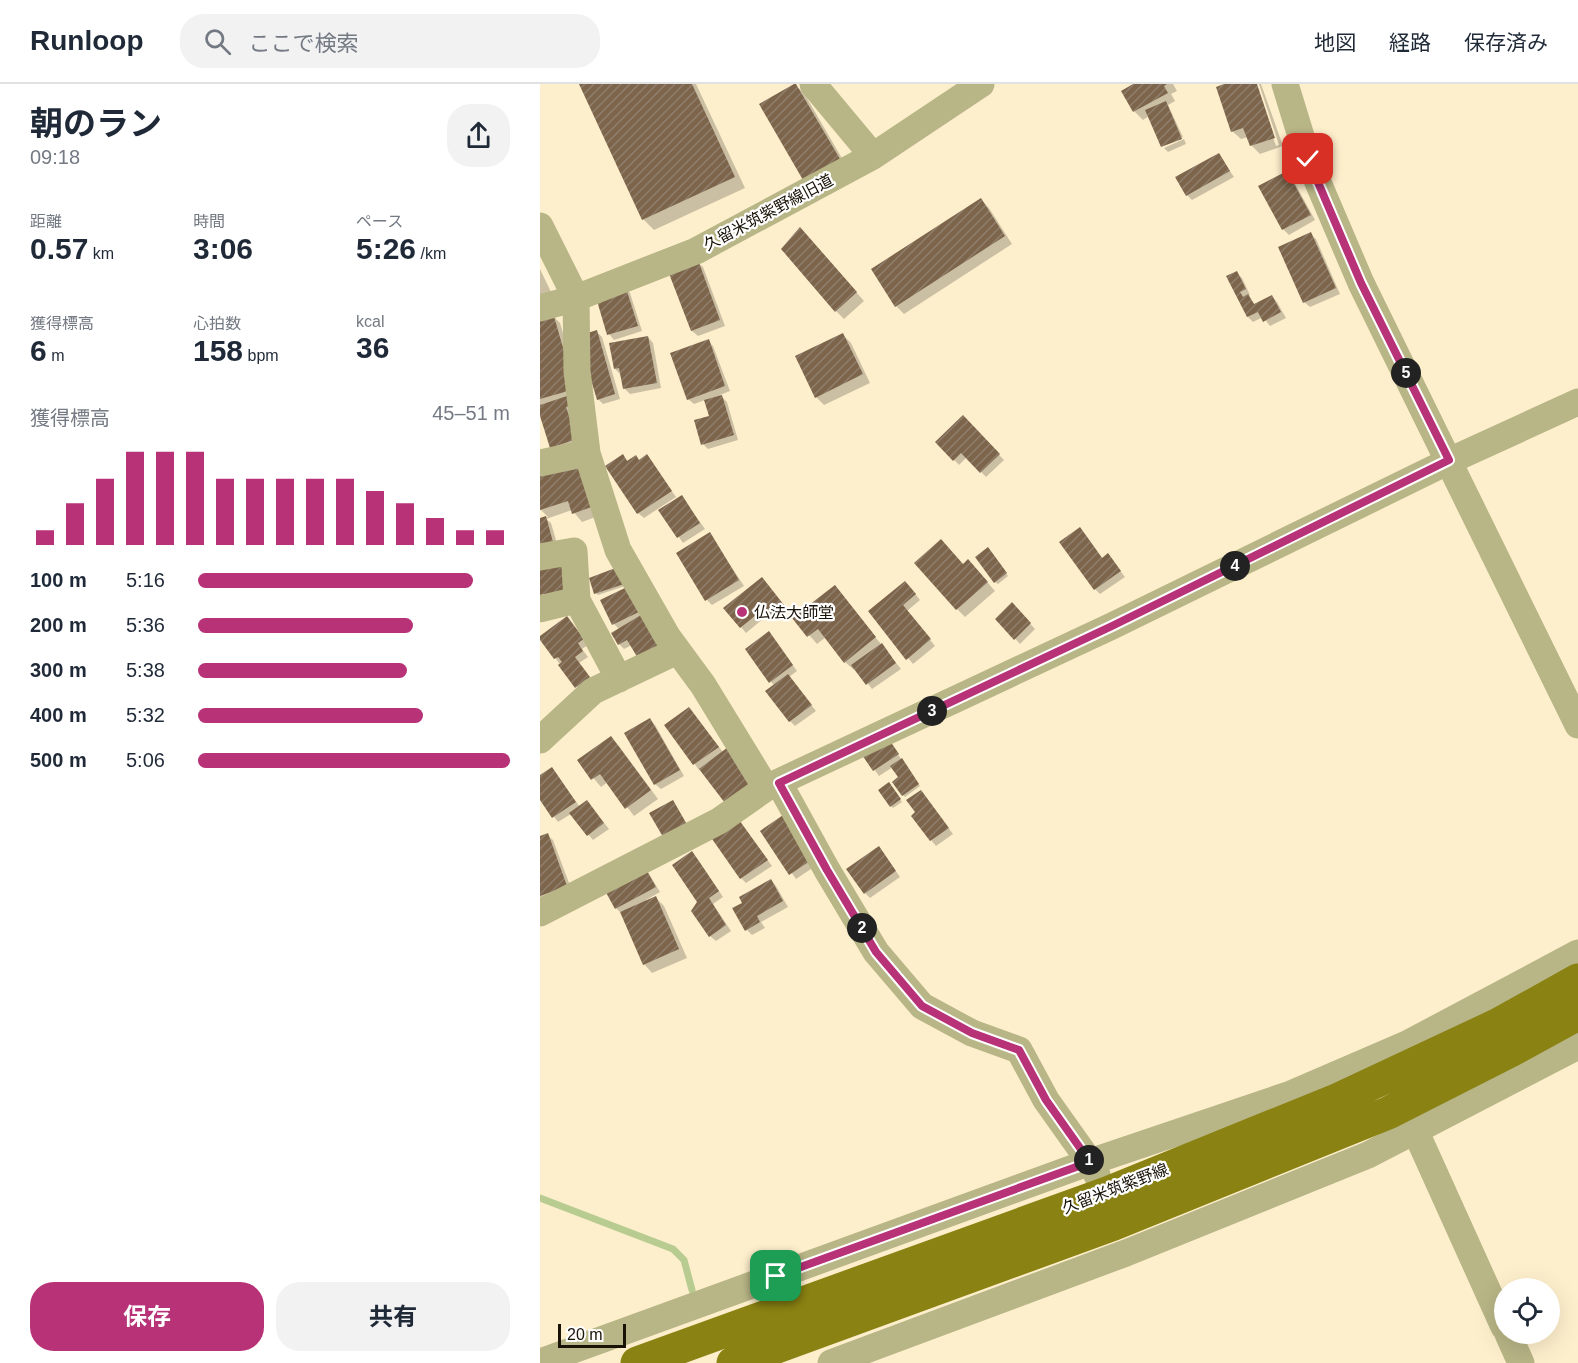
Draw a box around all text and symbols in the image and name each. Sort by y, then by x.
search box [180,14,600,68]
text: Runloop [30,25,144,56]
icon: search [201,25,234,58]
text: ここで検索 [249,31,359,56]
text: 地図 [1314,31,1356,54]
text: 経路 [1389,31,1431,54]
text: 保存済み [1464,31,1548,54]
button: share [447,104,510,167]
text: 朝のラン [30,105,162,142]
pin [1282,133,1333,184]
icon: check [1291,142,1324,175]
text: 09:18 [30,146,80,168]
street label: 久留米筑紫野線旧道 [701,171,836,254]
text: 距離 [30,213,62,230]
text: 時間 [193,213,225,230]
text: ペース [356,213,403,230]
text: 0.57 [30,232,88,265]
text: 3:06 [193,232,253,265]
text: 5:26 [356,232,416,265]
text: km [88,245,114,262]
text: /km [416,245,446,262]
text: kcal [356,313,384,330]
text: 獲得標高 [30,315,94,332]
text: 心拍数 [193,315,241,332]
text: 36 [356,331,389,364]
text: 6 [30,334,47,367]
text: 158 [193,334,243,367]
text: m [47,347,64,364]
text: bpm [243,347,279,364]
pin: 5 [1391,358,1421,388]
text: 5 [1402,364,1410,381]
text: 45–51 m [432,402,510,424]
text: 獲得標高 [30,407,110,429]
pin: 4 [1220,551,1250,581]
text: 4 [1231,557,1239,574]
text: 100 m [30,569,87,591]
text: 5:16 [126,569,165,591]
place label: 仏法大師堂 [754,604,834,621]
marker: 仏法大師堂 [735,605,749,619]
text: 200 m [30,614,87,636]
text: 5:36 [126,614,165,636]
text: 300 m [30,659,87,681]
text: 5:38 [126,659,165,681]
pin: 3 [917,696,947,726]
text: 3 [928,702,936,719]
text: 400 m [30,704,87,726]
text: 5:32 [126,704,165,726]
text: 500 m [30,749,87,771]
text: 5:06 [126,749,165,771]
pin: 2 [847,913,877,943]
text: 2 [858,919,866,936]
pin: 1 [1074,1145,1104,1175]
text: 1 [1085,1151,1093,1168]
street label: 久留米筑紫野線 [1060,1160,1171,1216]
pin [750,1250,801,1301]
icon: arrive [759,1259,792,1292]
map controls [1494,1278,1560,1344]
button: locate [1494,1278,1560,1344]
button: 保存 [30,1282,264,1351]
button: 共有 [276,1282,510,1351]
scale bar [558,1321,626,1348]
text: 20 m [567,1326,603,1343]

